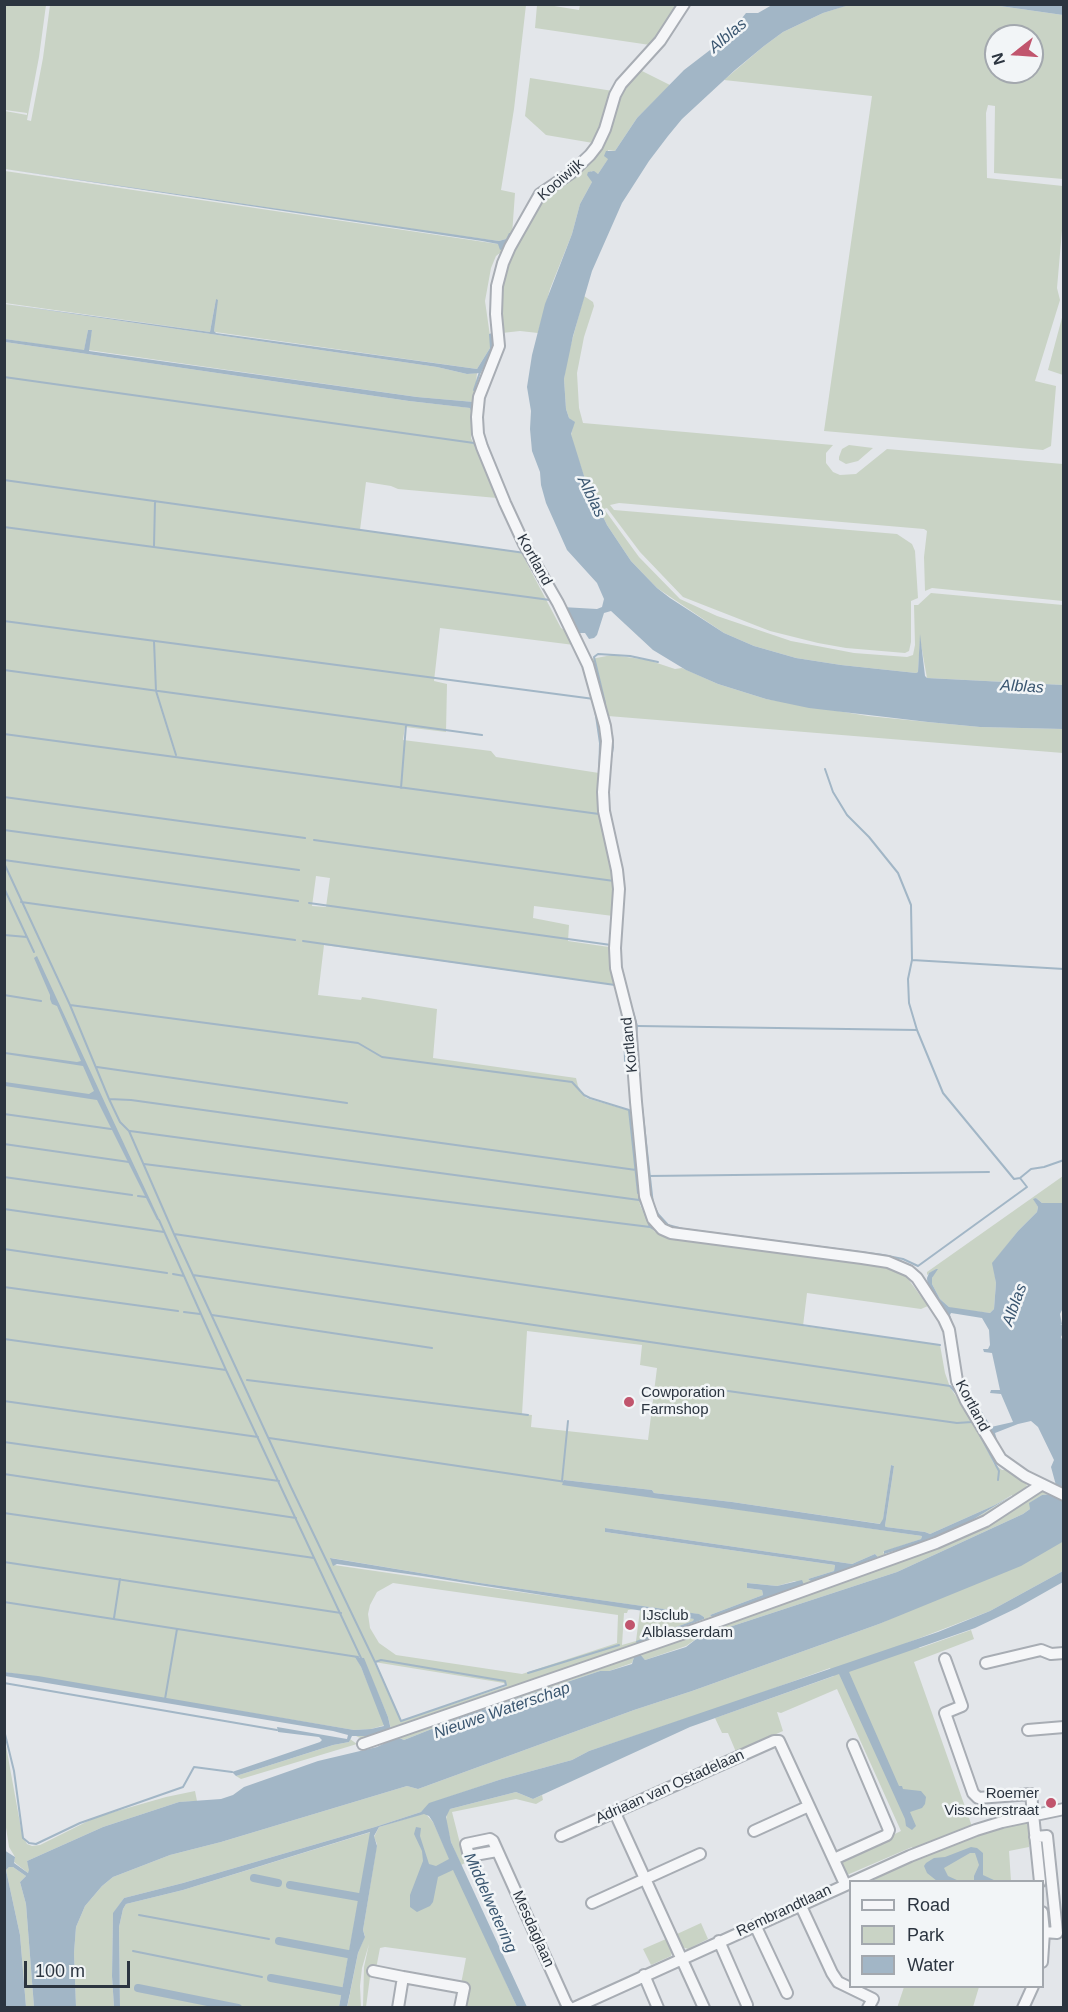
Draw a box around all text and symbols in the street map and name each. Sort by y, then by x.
water label: Alblas [705,15,751,57]
north arrow [984,24,1044,84]
text: N [988,51,1008,67]
street label: Kooiwijk [534,155,588,205]
water label: Alblas [573,473,609,521]
street label: Kortland [513,531,555,589]
water label: Alblas [1000,676,1044,698]
street label: Kortland [618,1016,642,1074]
water label: Alblas [999,1281,1031,1329]
street label: Kortland [951,1377,993,1435]
place label: Cowporation Farmshop [641,1384,725,1419]
marker: Cowporation Farmshop [622,1395,636,1409]
place label: IJsclub Alblasserdam [642,1607,733,1642]
marker: IJsclub Alblasserdam [623,1618,637,1632]
water label: Nieuwe Waterschap [431,1679,573,1743]
street label: Adriaan van Ostadelaan [593,1746,747,1828]
place label: Roemer Visscherstraat [944,1785,1039,1820]
marker: Roemer Visscherstraat [1044,1796,1058,1810]
water label: Middelwetering [459,1850,521,1956]
legend [849,1880,1044,1988]
street label: Rembrandtlaan [734,1881,834,1941]
street label: Mesdaglaan [508,1888,558,1970]
text: Road [907,1895,950,1915]
text: Park [907,1925,944,1945]
scale bar [27,1949,134,1987]
text: Water [907,1955,954,1975]
text: 100 m [35,1961,85,1981]

